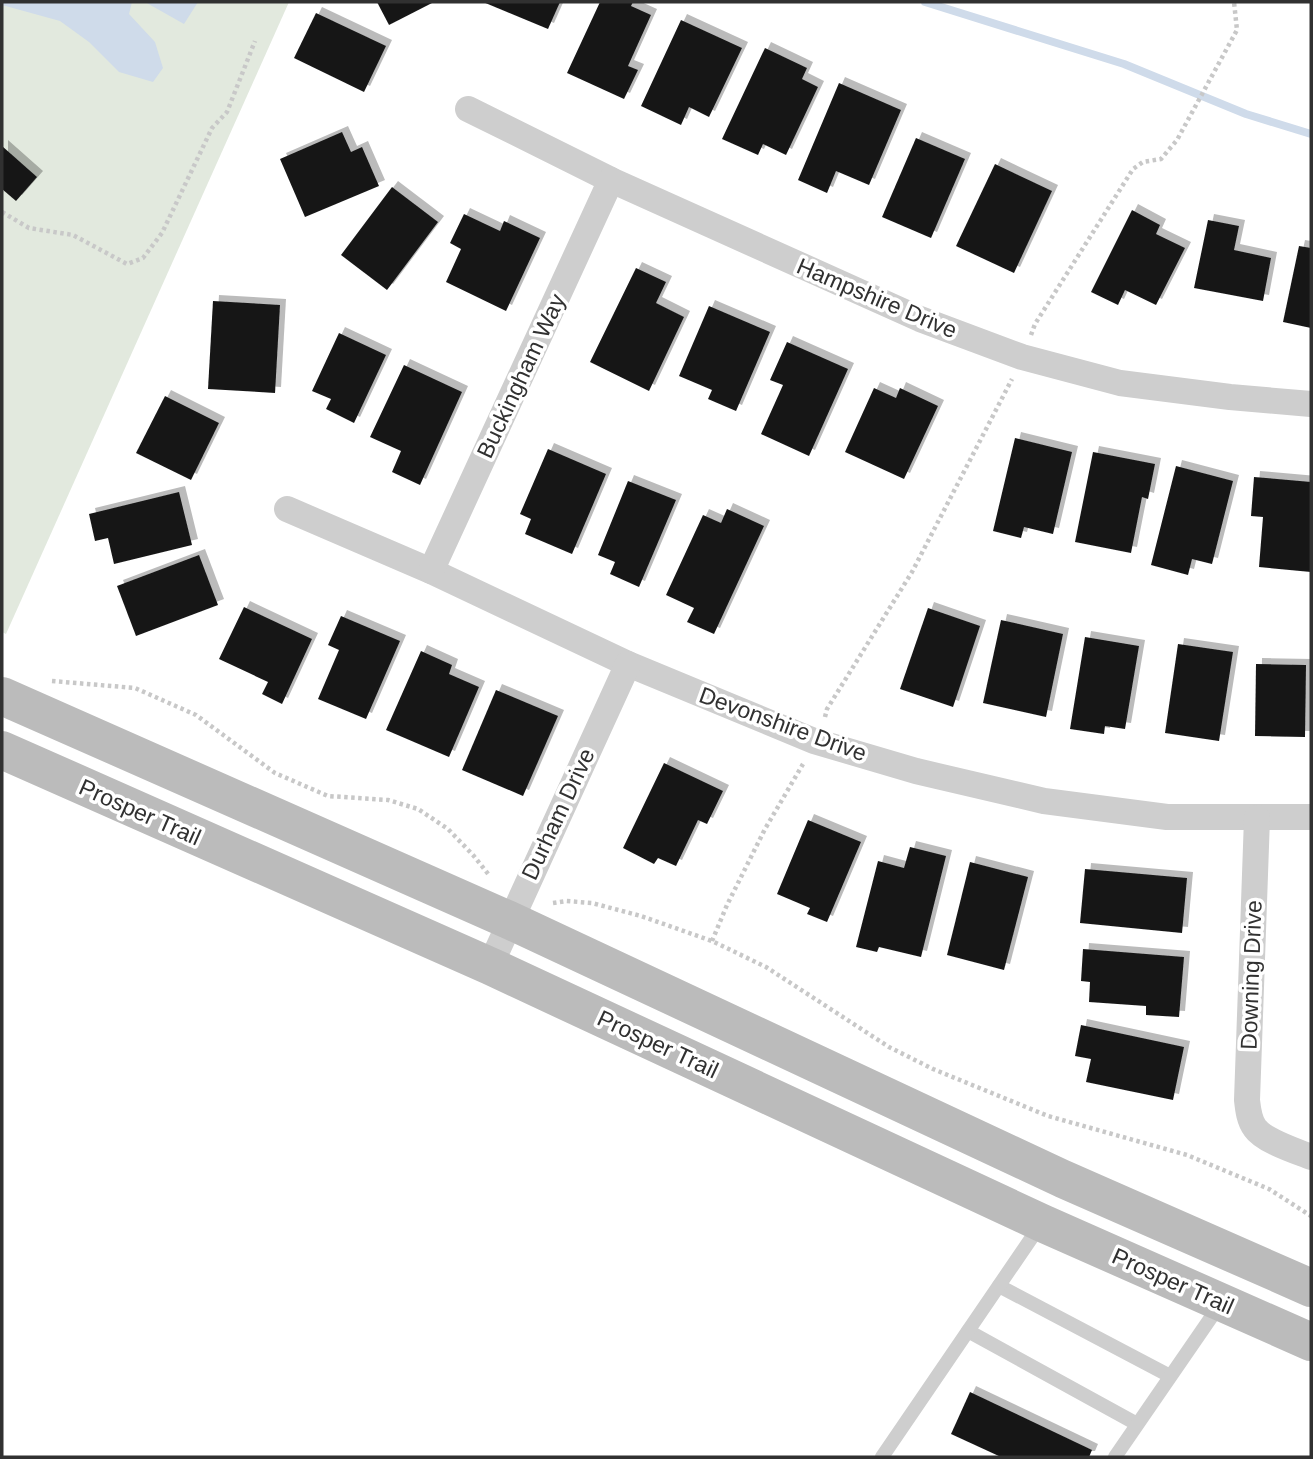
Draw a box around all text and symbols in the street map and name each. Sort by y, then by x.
street label: Hampshire Drive [793,253,961,343]
street label: Buckingham Way [472,289,571,462]
street label: Devonshire Drive [696,682,870,766]
street label: Durham Drive [516,744,600,884]
street label: Prosper Trail [75,774,205,850]
street label: Downing Drive [1235,900,1267,1050]
street label: Prosper Trail [593,1005,723,1083]
street label: Prosper Trail [1108,1243,1238,1319]

